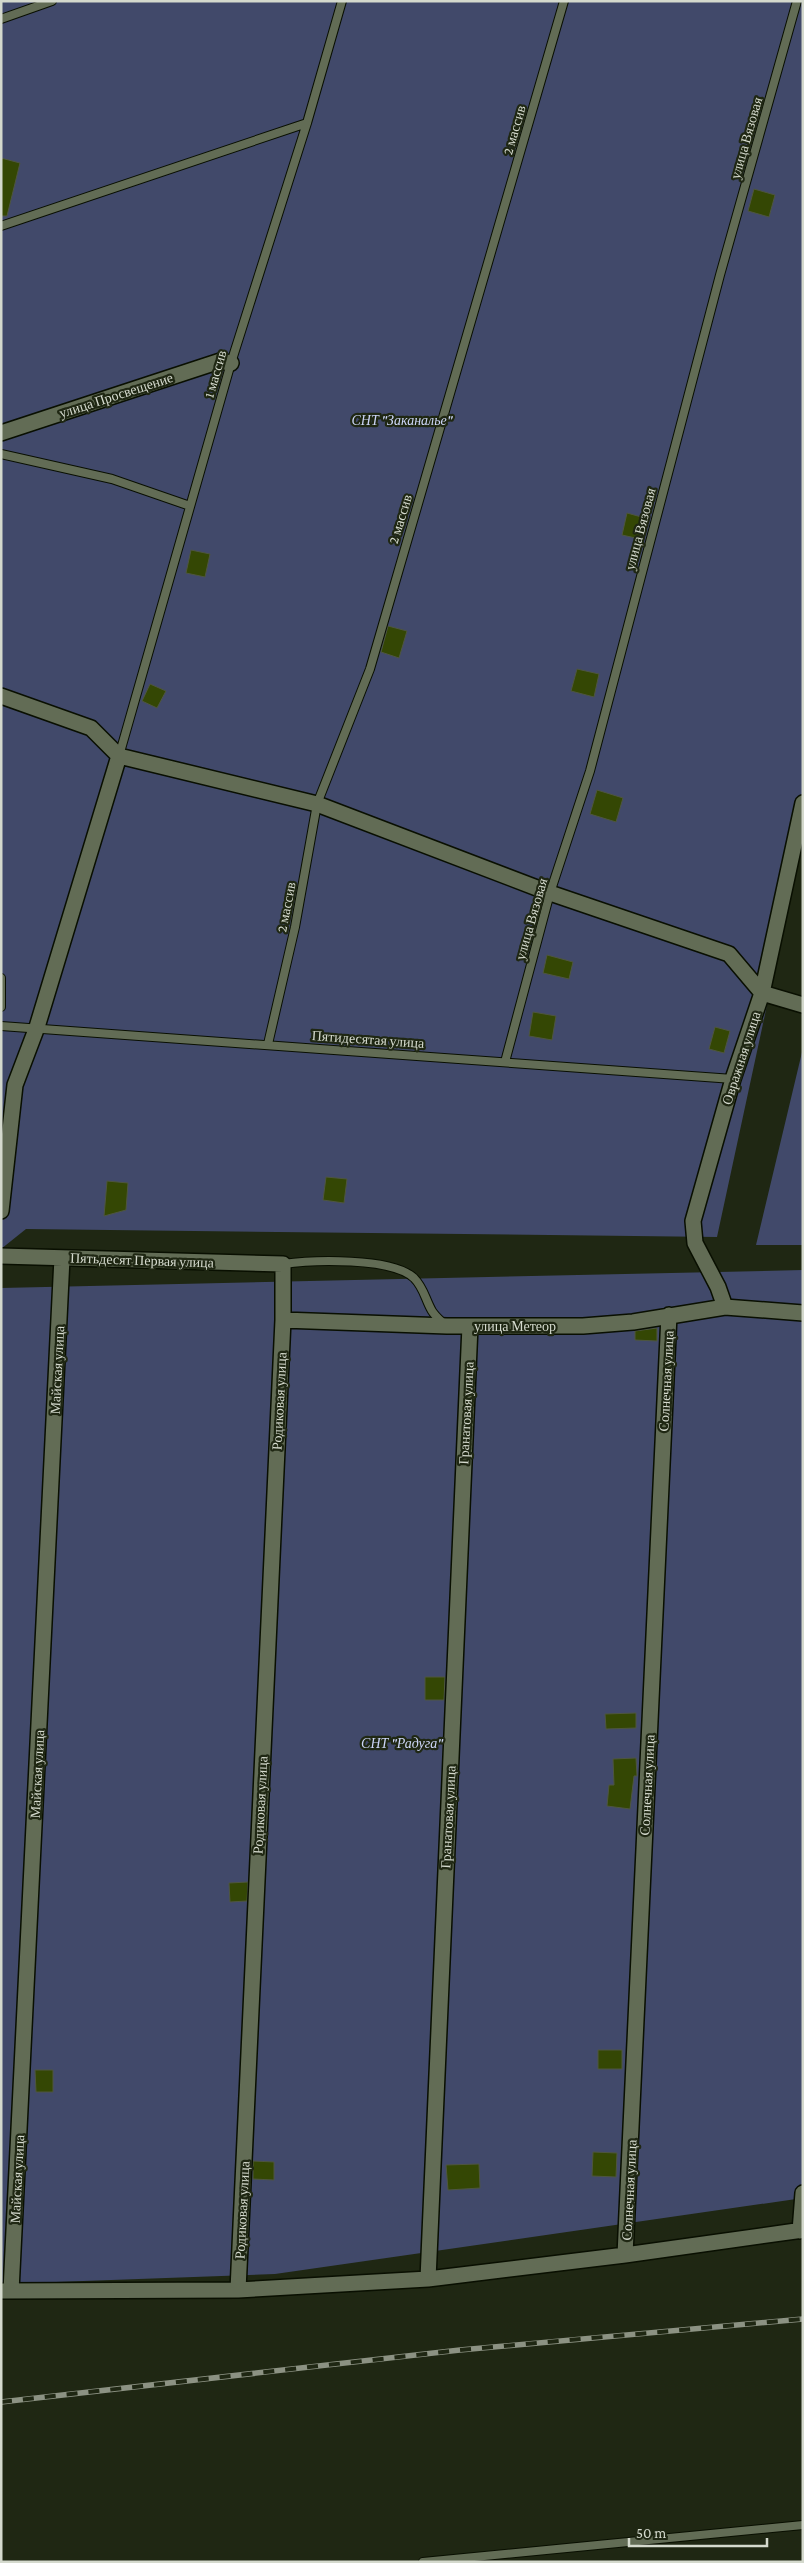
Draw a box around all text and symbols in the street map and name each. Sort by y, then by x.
street label: улица Вязовая [727,95,765,181]
street label: 2 массив [499,103,529,157]
street label: 1 массив [201,348,230,400]
street label: улица Просвещение [57,369,175,421]
park label: СНТ "Заканалье" [352,412,454,428]
street label: улица Вязовая [621,486,659,572]
street label: 2 массив [385,492,415,546]
street label: улица Вязовая [512,876,550,962]
street label: 2 массив [273,880,299,933]
street label: Овражная улица [718,1009,764,1107]
street label: Пятидесятая улица [311,1027,426,1051]
street label: Пятьдесят Первая улица [70,1249,215,1271]
street label: улица Метеор [474,1318,556,1334]
street label: Майская улица [47,1324,67,1415]
street label: Солнечная улица [655,1329,677,1432]
street label: Родиковая улица [268,1351,290,1450]
street label: Гранатовая улица [455,1360,477,1465]
street label: Майская улица [27,1728,47,1819]
street label: Солнечная улица [636,1733,658,1836]
park label: СНТ "Радуга" [361,1735,444,1751]
street label: Родиковая улица [249,1755,271,1854]
street label: Гранатовая улица [437,1764,459,1869]
street label: Майская улица [7,2133,27,2224]
street label: Солнечная улица [618,2138,640,2241]
street label: Родиковая улица [231,2160,253,2259]
scale bar [629,2516,766,2548]
text: 50 m [636,2525,666,2541]

